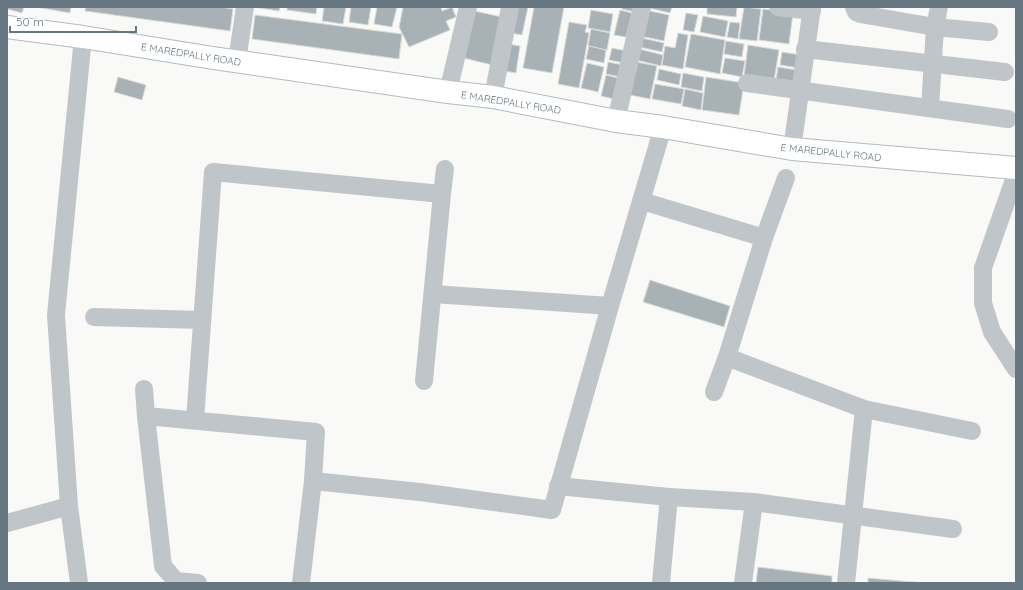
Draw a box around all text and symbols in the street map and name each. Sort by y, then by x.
scale bar [10,8,136,34]
text: 50 m [16,14,44,29]
street label: E MAREDPALLY ROAD [140,40,242,69]
street label: E MAREDPALLY ROAD [460,88,562,117]
street label: E MAREDPALLY ROAD [780,141,882,164]

